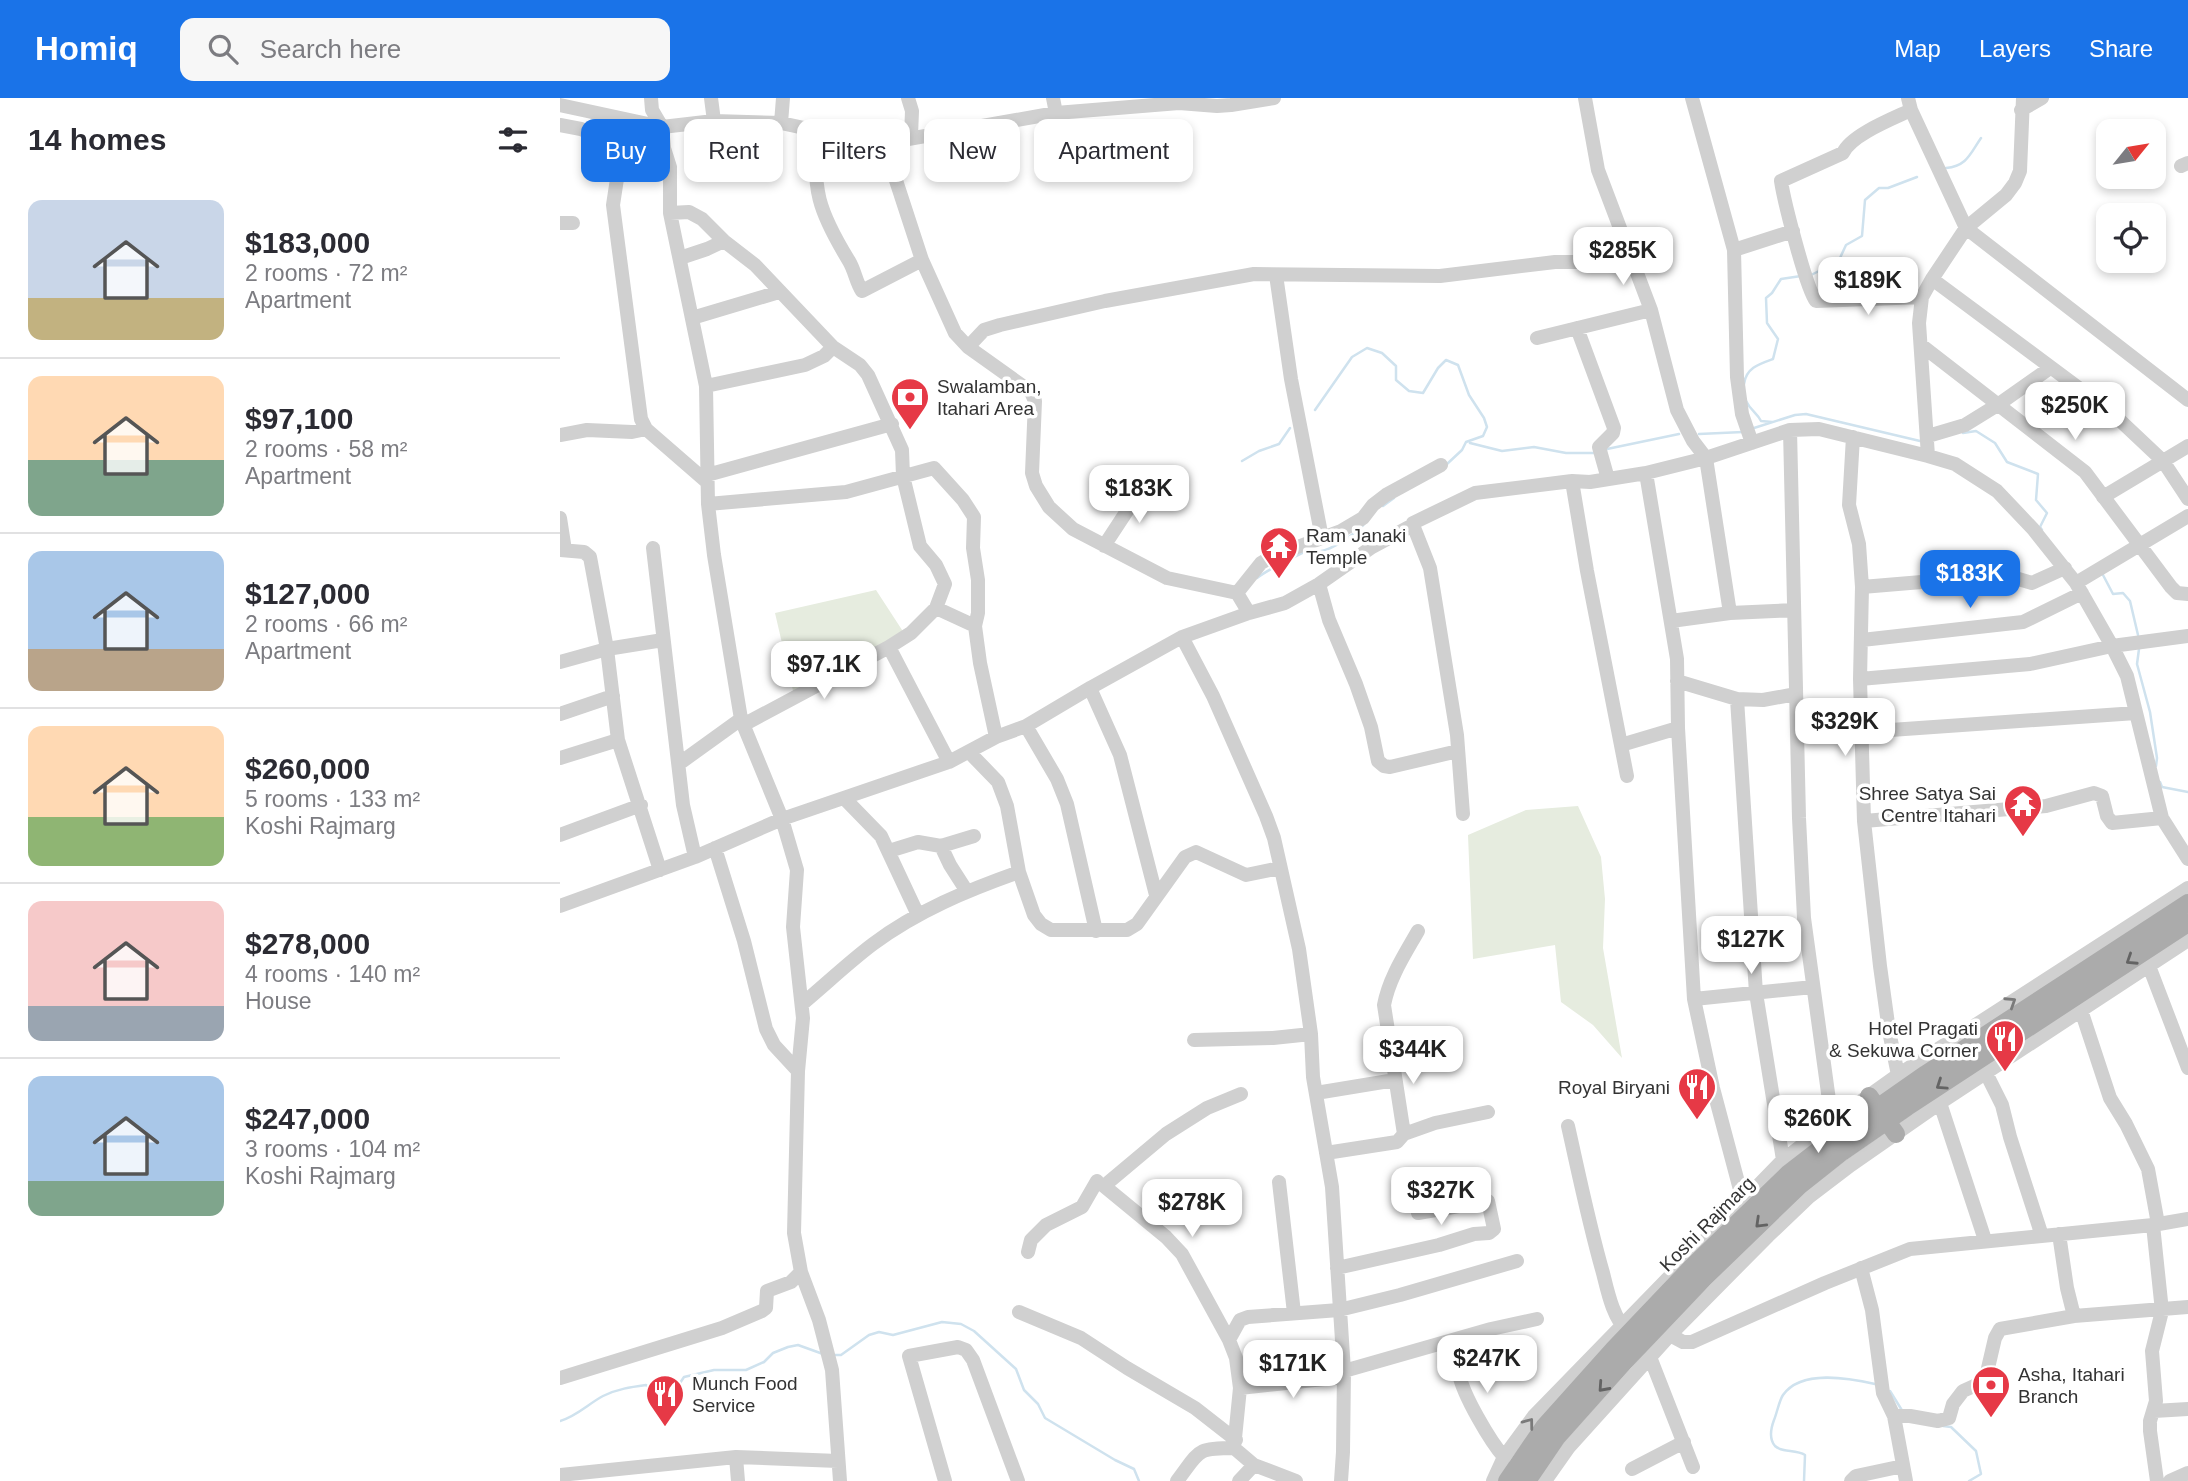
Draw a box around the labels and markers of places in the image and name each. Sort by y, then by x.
pin: $285K [1574,228,1672,287]
pin: $189K [1819,258,1917,317]
bank icon: Swalamban, Itahari Area [889,376,931,431]
place label: Swalamban, Itahari Area [937,376,1042,419]
pin: $250K [2026,382,2124,442]
pin: $183K [1090,466,1188,525]
temple icon: Ram Janaki Temple [1258,525,1300,580]
place label: Ram Janaki Temple [1306,525,1406,568]
pin: $183K [1921,550,2019,610]
pin: $97.1K [767,642,881,701]
pin: $329K [1796,698,1894,758]
place label: Shree Satya Sai Centre Itahari [1859,783,1996,826]
temple icon: Shree Satya Sai Centre Itahari [2002,783,2044,838]
pin: $127K [1702,916,1800,976]
place label: Hotel Pragati & Sekuwa Corner [1829,1018,1979,1061]
restaurant icon: Hotel Pragati & Sekuwa Corner [1984,1018,2026,1073]
pin: $344K [1364,1026,1462,1086]
restaurant icon: Royal Biryani [1676,1066,1718,1121]
place label: Royal Biryani [1558,1077,1670,1098]
pin: $260K [1769,1096,1867,1155]
pin: $327K [1392,1168,1490,1227]
pin: $278K [1143,1180,1241,1239]
pin: $247K [1438,1336,1536,1395]
pin: $171K [1244,1340,1342,1400]
bank icon: Asha, Itahari Branch [1970,1364,2012,1419]
place label: Asha, Itahari Branch [2018,1364,2125,1407]
restaurant icon: Munch Food Service [644,1373,686,1428]
place label: Munch Food Service [692,1373,798,1416]

